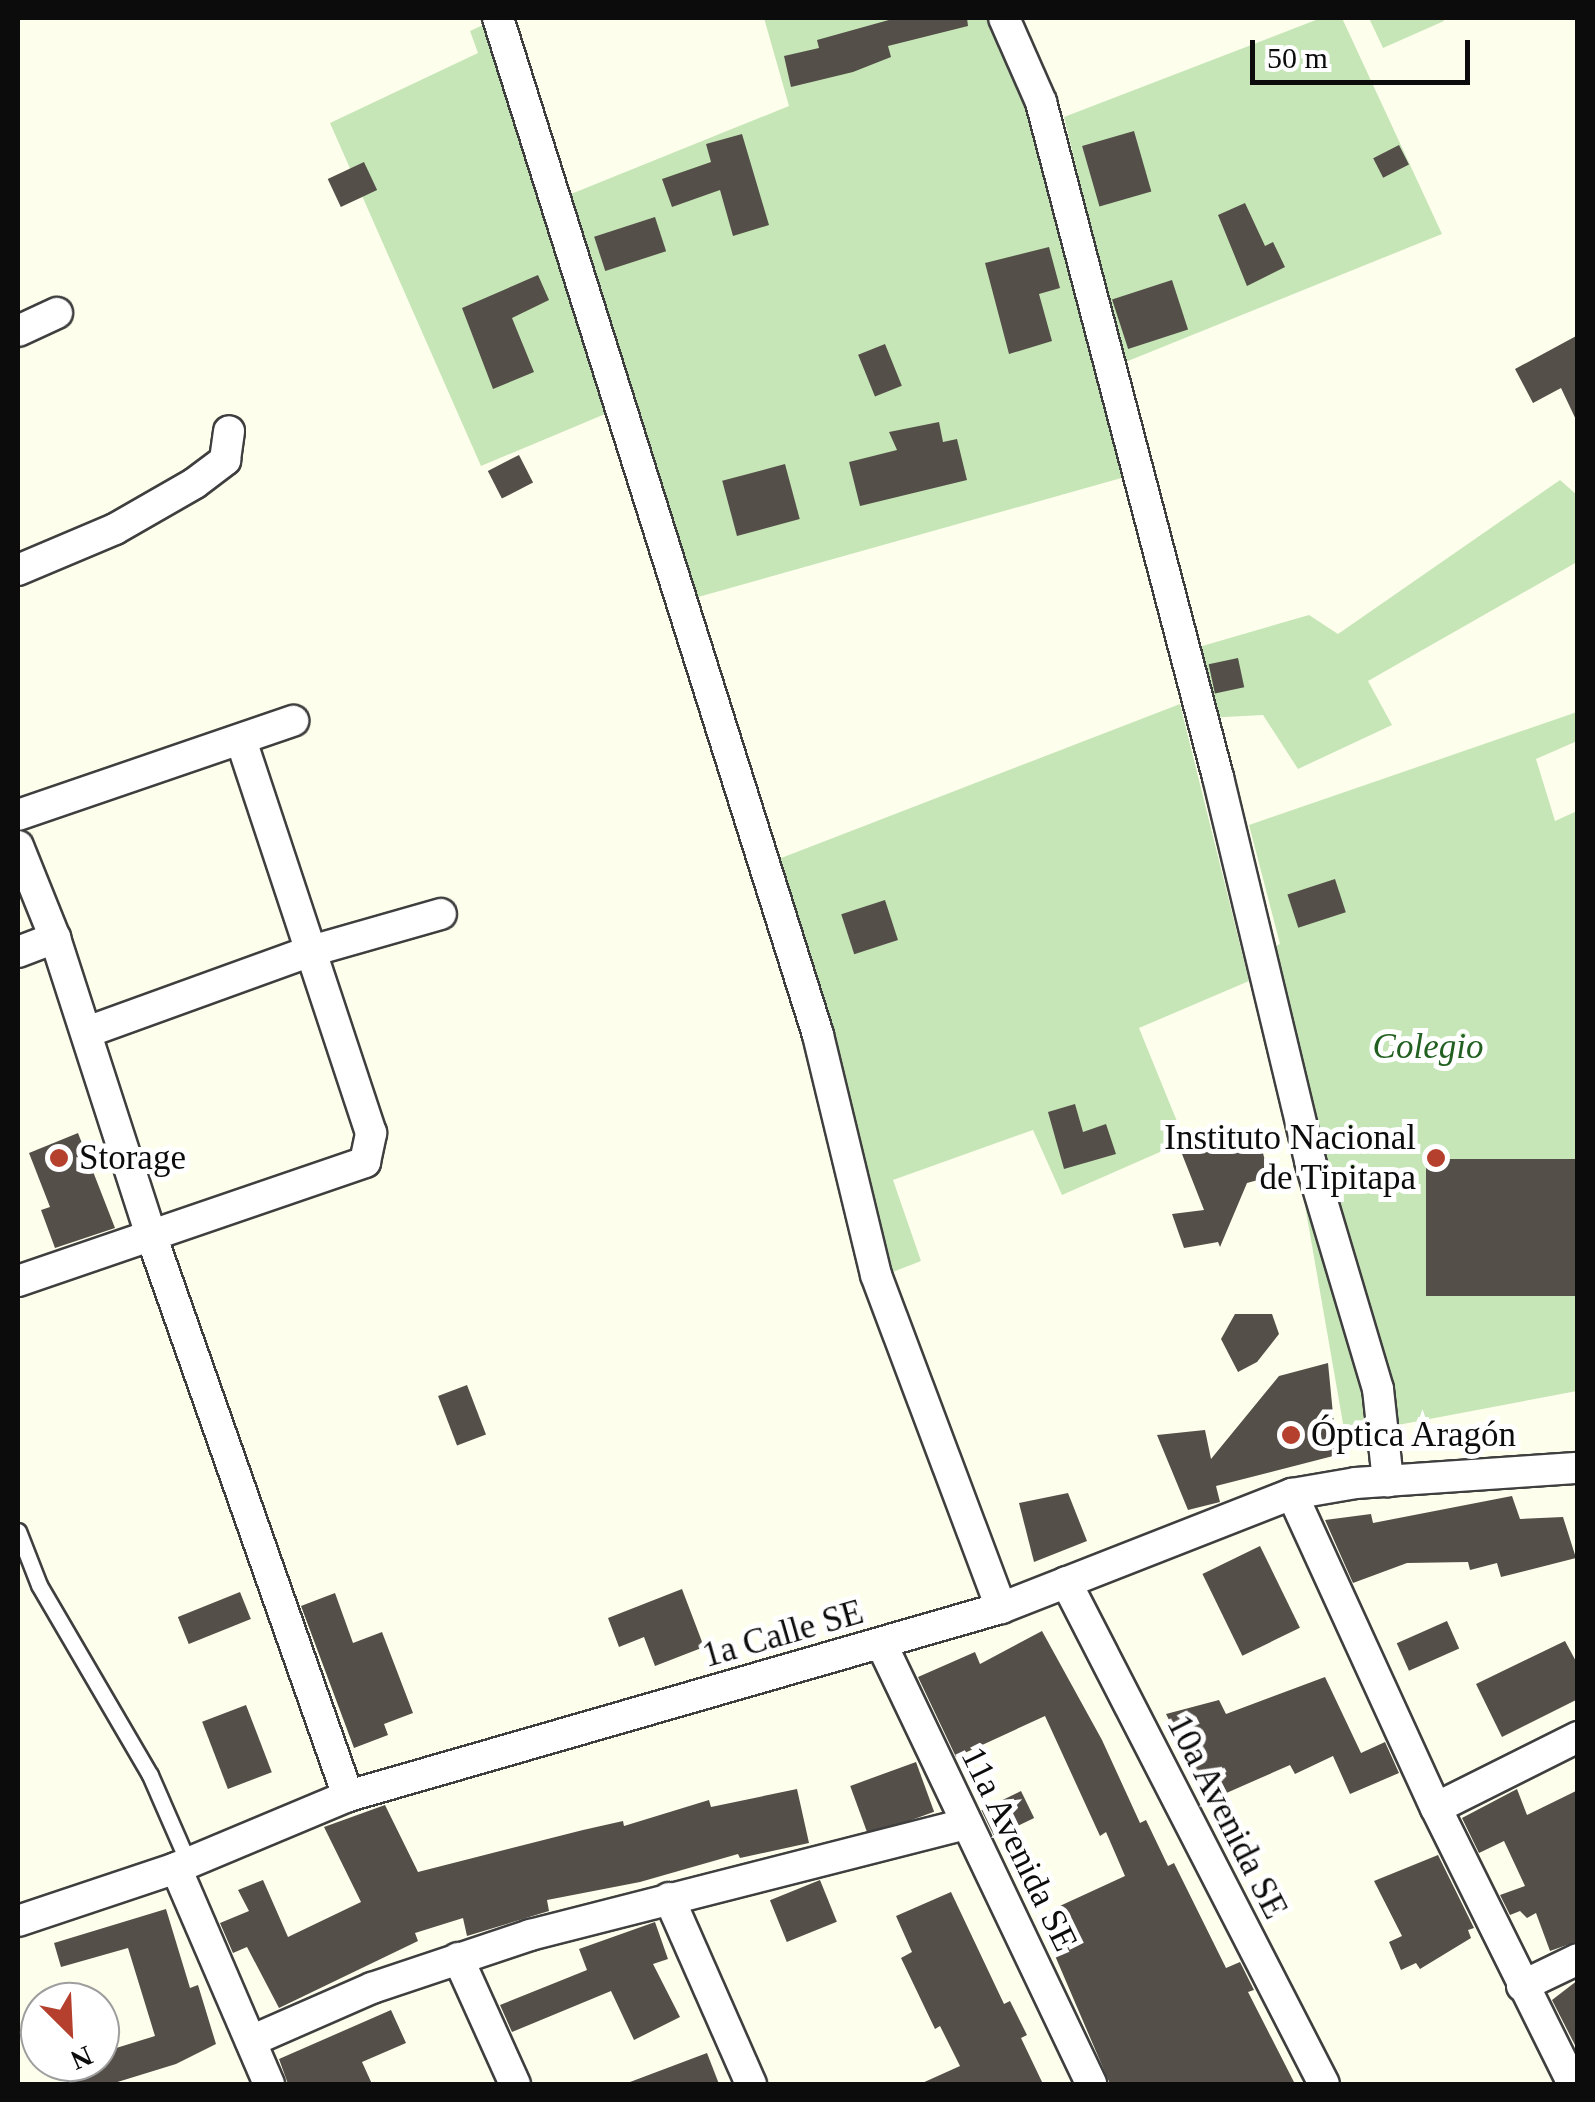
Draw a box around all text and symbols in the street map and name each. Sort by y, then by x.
scale bar [1255,20,1475,82]
text: 50 m [1267,41,1328,74]
park label: Colegio [1373,1026,1483,1068]
place label: Instituto Nacional de Tipitapa [1164,1117,1416,1199]
place label: Storage [79,1137,186,1179]
marker: Storage [48,1147,70,1169]
marker: Instituto Nacional de Tipitapa [1425,1147,1447,1169]
place label: Óptica Aragón [1311,1414,1518,1456]
marker: Óptica Aragón [1280,1424,1302,1446]
street label: 1a Calle SE [698,1591,868,1677]
street label: 10a Avenida SE [1157,1707,1297,1927]
street label: 11a Avenida SE [951,1739,1087,1959]
north arrow [20,1982,120,2082]
text: N [66,2040,97,2076]

